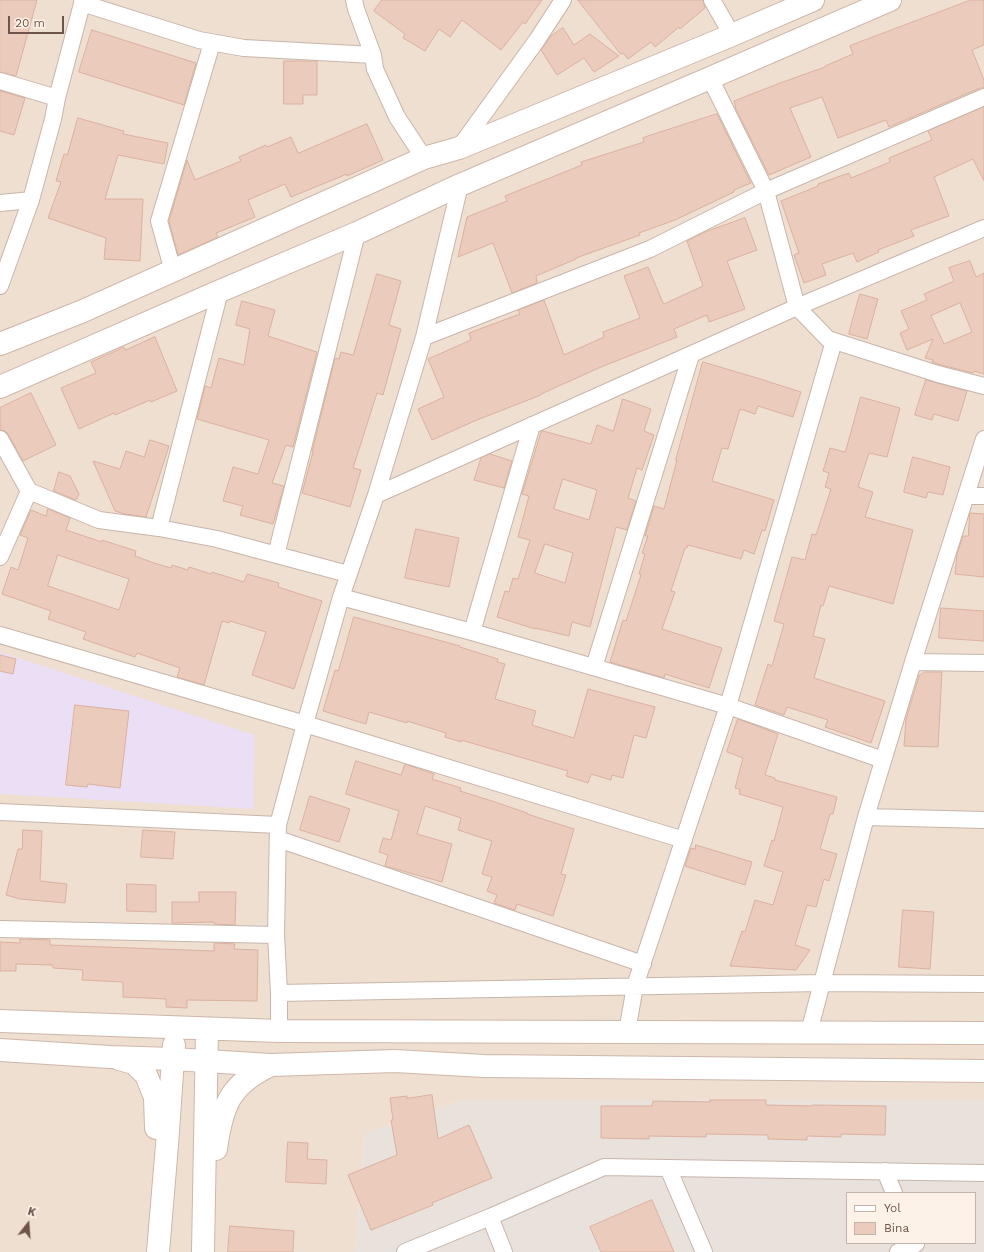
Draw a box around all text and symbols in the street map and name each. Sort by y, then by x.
scale bar [10,8,66,34]
text: 20 m [15,16,45,30]
legend [846,1192,976,1244]
text: Yol [884,1201,901,1215]
north arrow [8,1204,48,1244]
text: K [26,1205,37,1219]
text: Bina [884,1221,909,1235]

